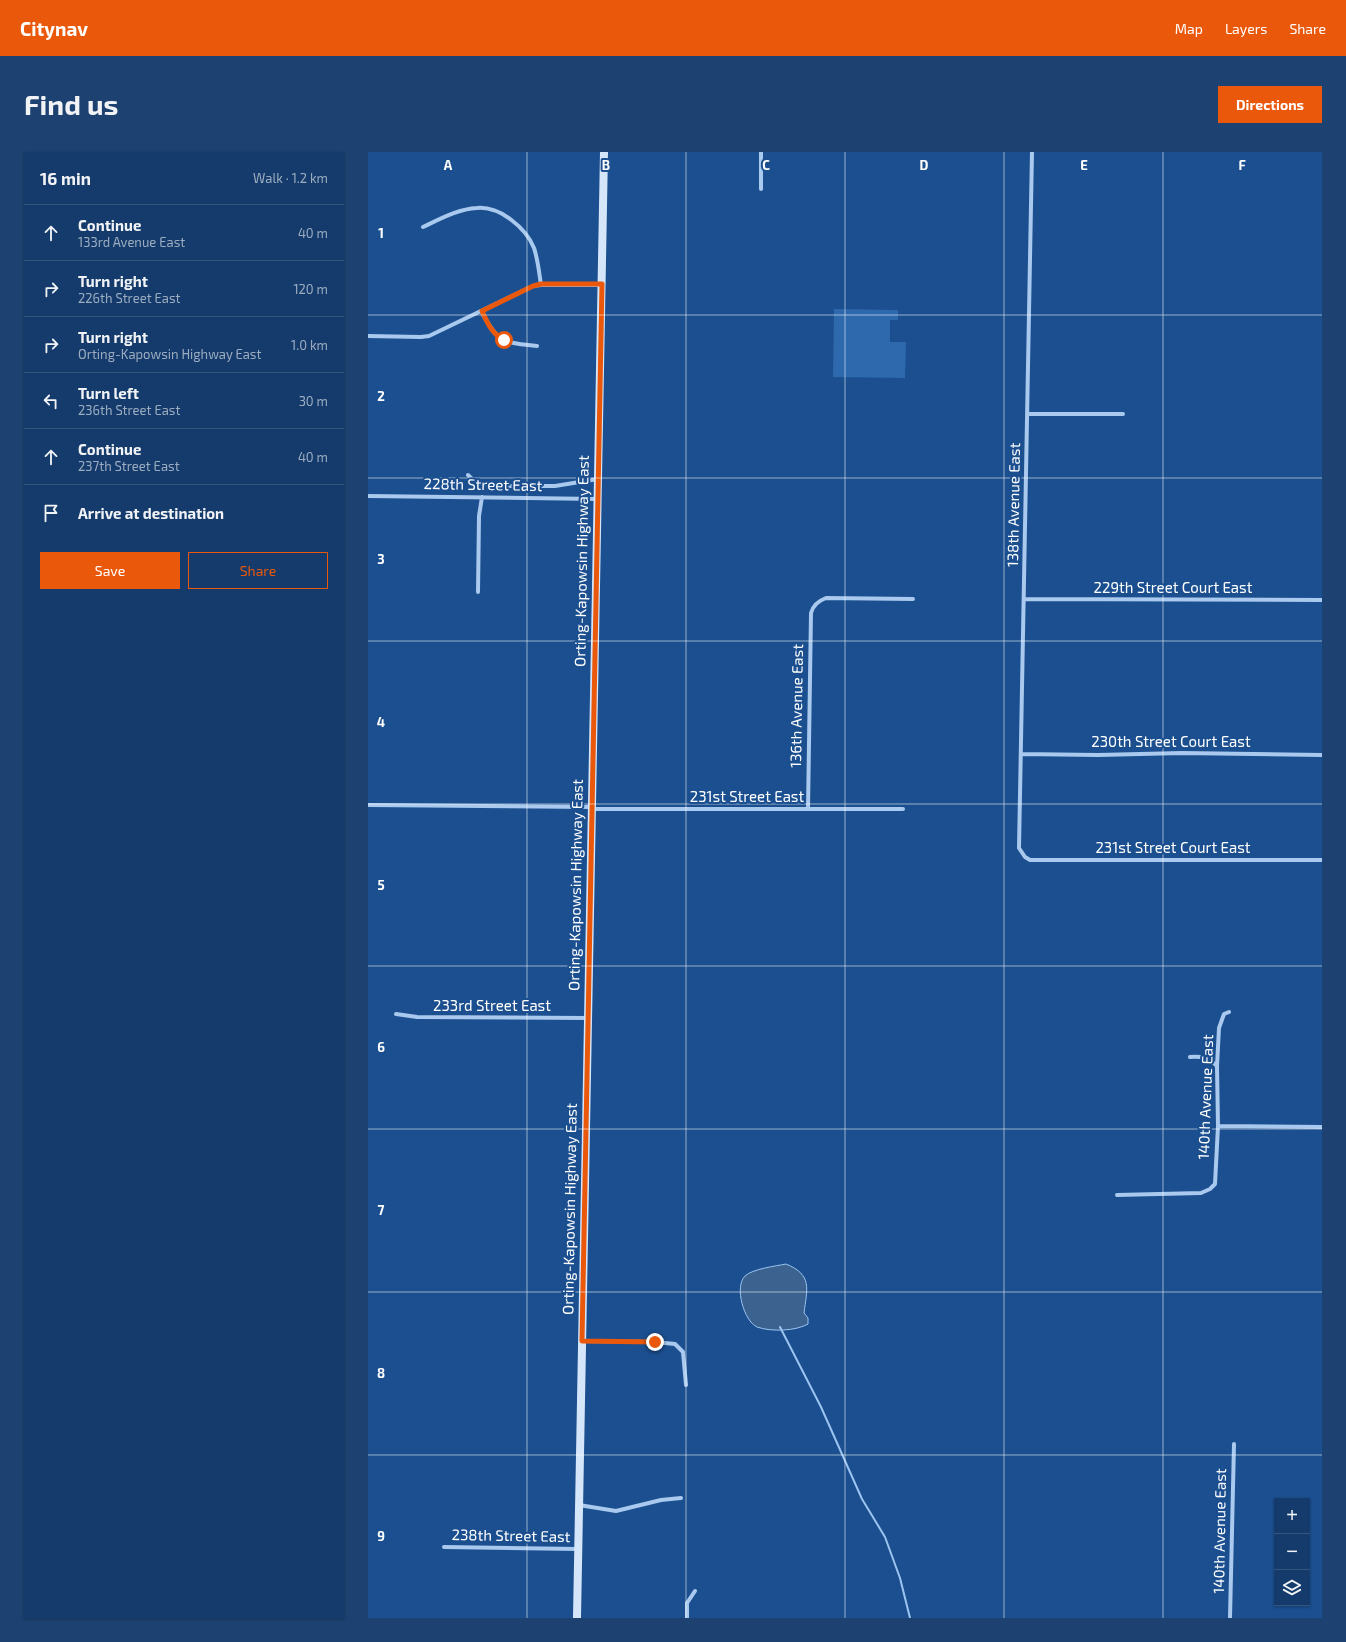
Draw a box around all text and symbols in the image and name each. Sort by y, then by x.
text: Citynav [20,17,88,40]
text: Map [1175,20,1203,37]
text: Layers [1225,20,1267,37]
text: Share [1289,20,1326,37]
button: Directions [1218,86,1322,123]
text: Find us [24,87,118,121]
text: A [444,157,453,173]
text: B [602,157,610,173]
text: C [762,157,770,173]
text: D [920,157,929,173]
text: E [1080,157,1088,173]
text: F [1238,157,1246,173]
text: 16 min [40,168,91,188]
text: Walk · 1.2 km [253,170,328,186]
text: Continue [78,216,141,234]
icon: ahead [40,222,62,244]
text: 40 m [298,225,328,241]
text: 1 [378,225,384,241]
text: 133rd Avenue East [78,234,185,250]
text: Turn right [78,272,148,290]
icon: right [40,278,62,300]
text: 120 m [293,281,328,297]
text: 226th Street East [78,290,180,306]
text: Turn right [78,328,148,346]
route start [495,331,513,349]
icon: right [40,334,62,356]
text: 1.0 km [291,337,328,353]
text: Orting-Kapowsin Highway East [78,346,261,362]
text: Turn left [78,384,139,402]
text: 2 [377,388,385,404]
icon: left [40,390,62,412]
text: 30 m [299,393,328,409]
text: 236th Street East [78,402,180,418]
text: Continue [78,440,141,458]
street label: 138th Avenue East [1003,442,1023,567]
icon: ahead [40,446,62,468]
text: 40 m [298,449,328,465]
street label: Orting-Kapowsin Highway East [570,455,592,667]
text: 237th Street East [78,458,180,474]
street label: 228th Street East [423,474,543,494]
icon: arrive [40,502,62,524]
text: Arrive at destination [78,504,224,522]
text: 3 [377,551,385,567]
button: Save [40,552,180,589]
button: Share [188,552,328,589]
street label: 229th Street Court East [1094,578,1253,596]
street label: 136th Avenue East [786,644,806,768]
text: 4 [377,714,385,730]
street label: 230th Street Court East [1091,732,1251,750]
street label: Orting-Kapowsin Highway East [564,779,586,991]
street label: 231st Street East [690,787,804,805]
street label: 231st Street Court East [1095,838,1251,856]
text: 5 [377,877,385,893]
street label: 233rd Street East [433,996,551,1014]
street label: 140th Avenue East [1194,1034,1216,1160]
text: 6 [377,1039,385,1055]
street label: Orting-Kapowsin Highway East [558,1103,580,1315]
text: 7 [378,1202,385,1218]
route end [646,1333,664,1351]
text: 8 [377,1365,385,1381]
street label: 140th Avenue East [1209,1468,1229,1594]
map controls [1274,1498,1310,1606]
button: + [1274,1498,1310,1534]
street label: 238th Street East [452,1525,571,1545]
text: 9 [377,1528,385,1544]
button: − [1274,1534,1310,1570]
button: layers [1274,1570,1310,1606]

